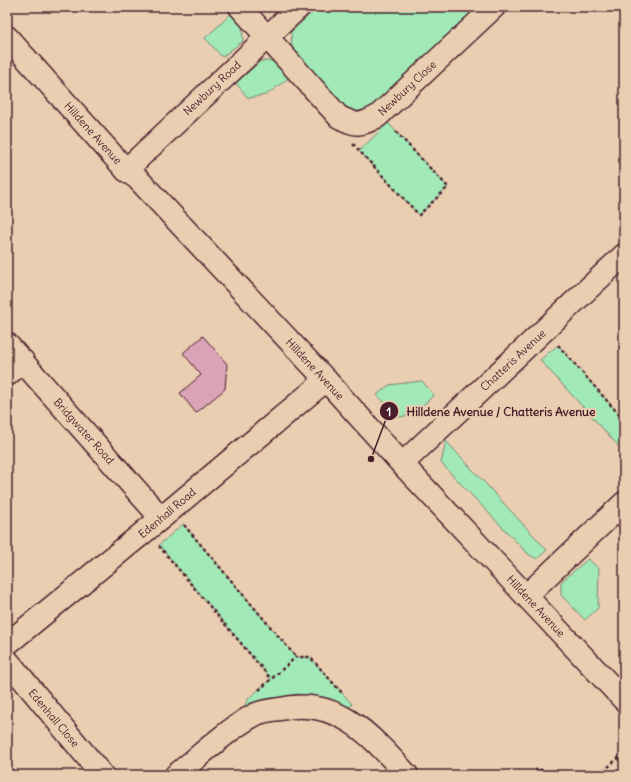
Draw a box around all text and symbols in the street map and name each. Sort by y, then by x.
street label: Newbury Road [180,57,244,118]
street label: Newbury Close [375,57,439,119]
street label: Hilldene Avenue [61,99,125,167]
street label: Chatteris Avenue [477,326,549,394]
street label: Hilldene Avenue [283,335,347,403]
street label: Bridgwater Road [51,395,118,467]
callout: Hilldene Avenue / Chatteris Avenue [379,399,603,423]
text: 1 [387,404,391,419]
text: Hilldene Avenue / Chatteris Avenue [407,404,596,419]
street label: Edenhall Road [135,484,199,541]
street label: Hilldene Avenue [504,572,568,640]
street label: Edenhall Close [25,686,83,750]

